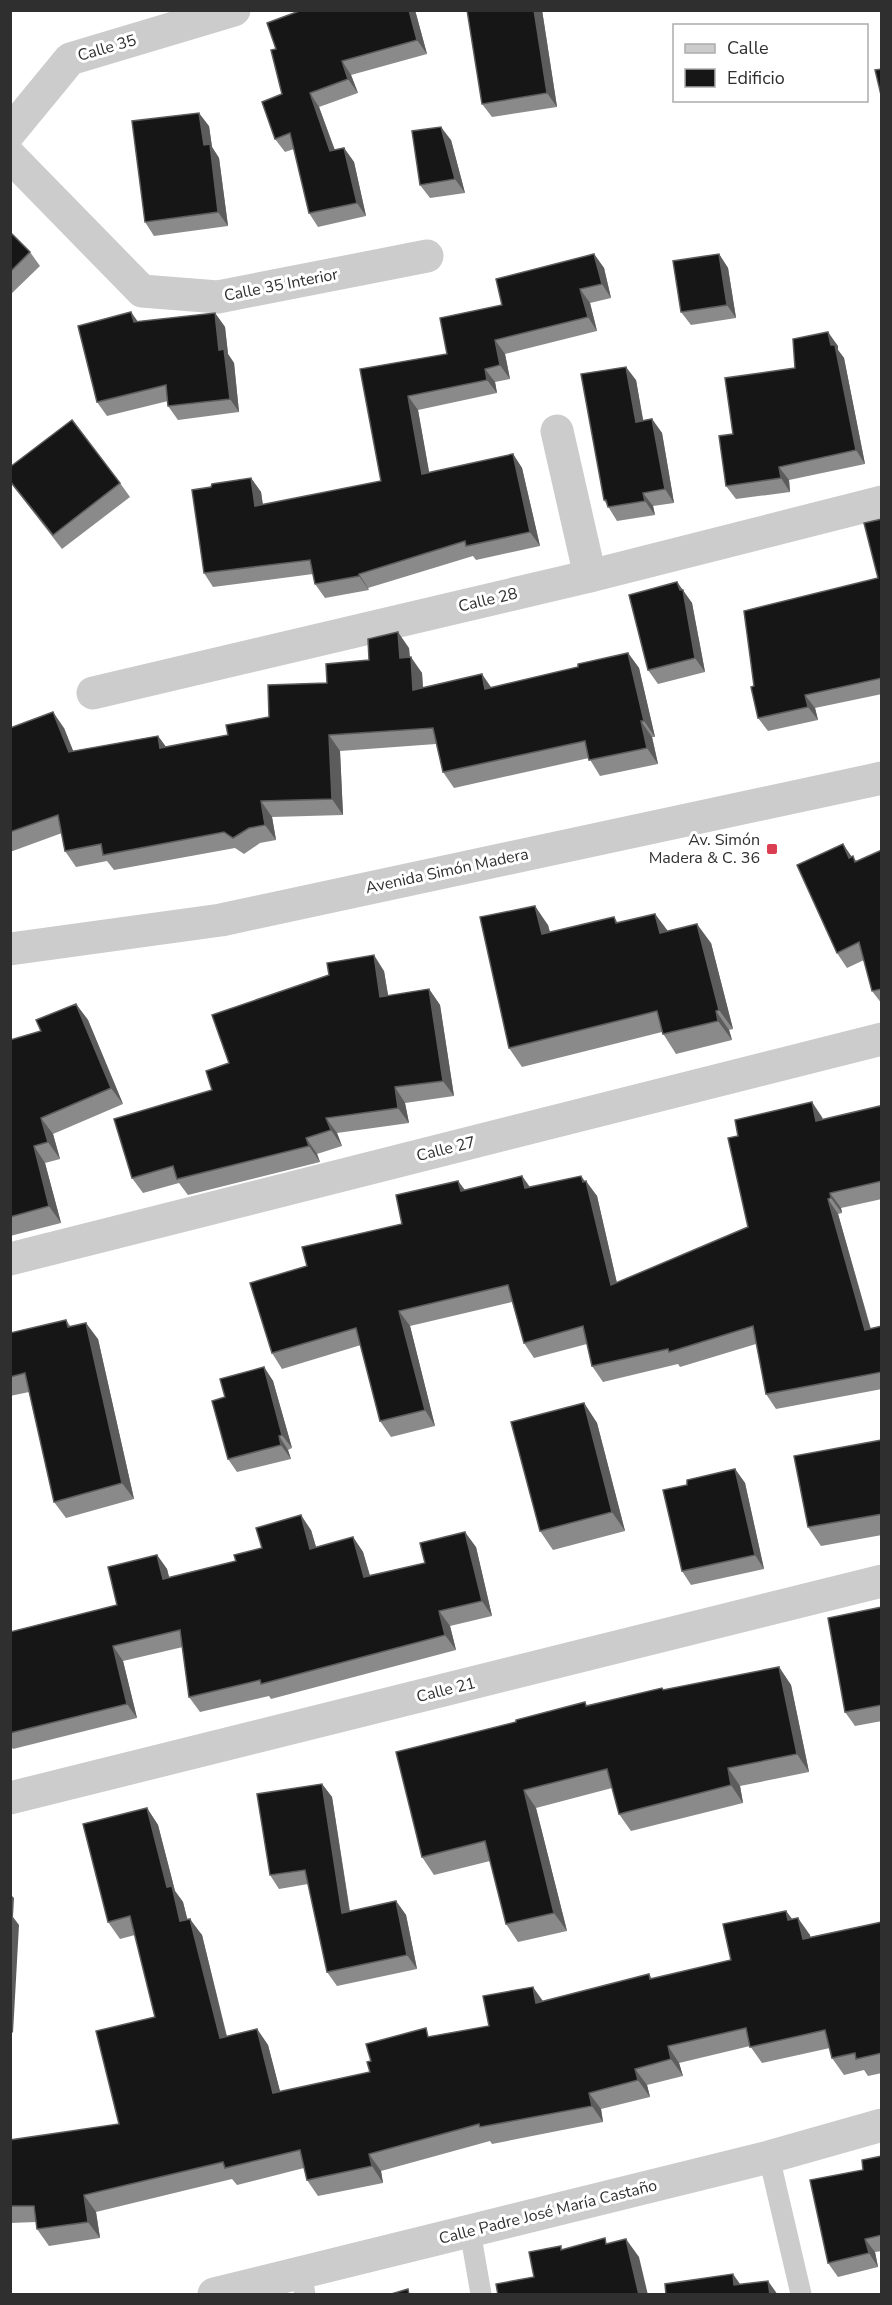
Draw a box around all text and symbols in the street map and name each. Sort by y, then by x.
legend [673,24,868,102]
street label: Calle 35 [75,29,139,67]
text: Calle [727,36,769,60]
text: Edificio [727,66,785,90]
street label: Calle 35 Interior [222,263,340,307]
street label: Calle 28 [456,583,520,617]
place label: Av. Simón Madera & C. 36 [649,829,760,869]
marker: Av. Simón Madera & C. 36 [765,842,779,856]
street label: Avenida Simón Madera [363,843,531,899]
street label: Calle 27 [414,1131,478,1167]
street label: Calle 21 [414,1672,478,1708]
street label: Calle Padre José María Castaño [437,2174,659,2250]

